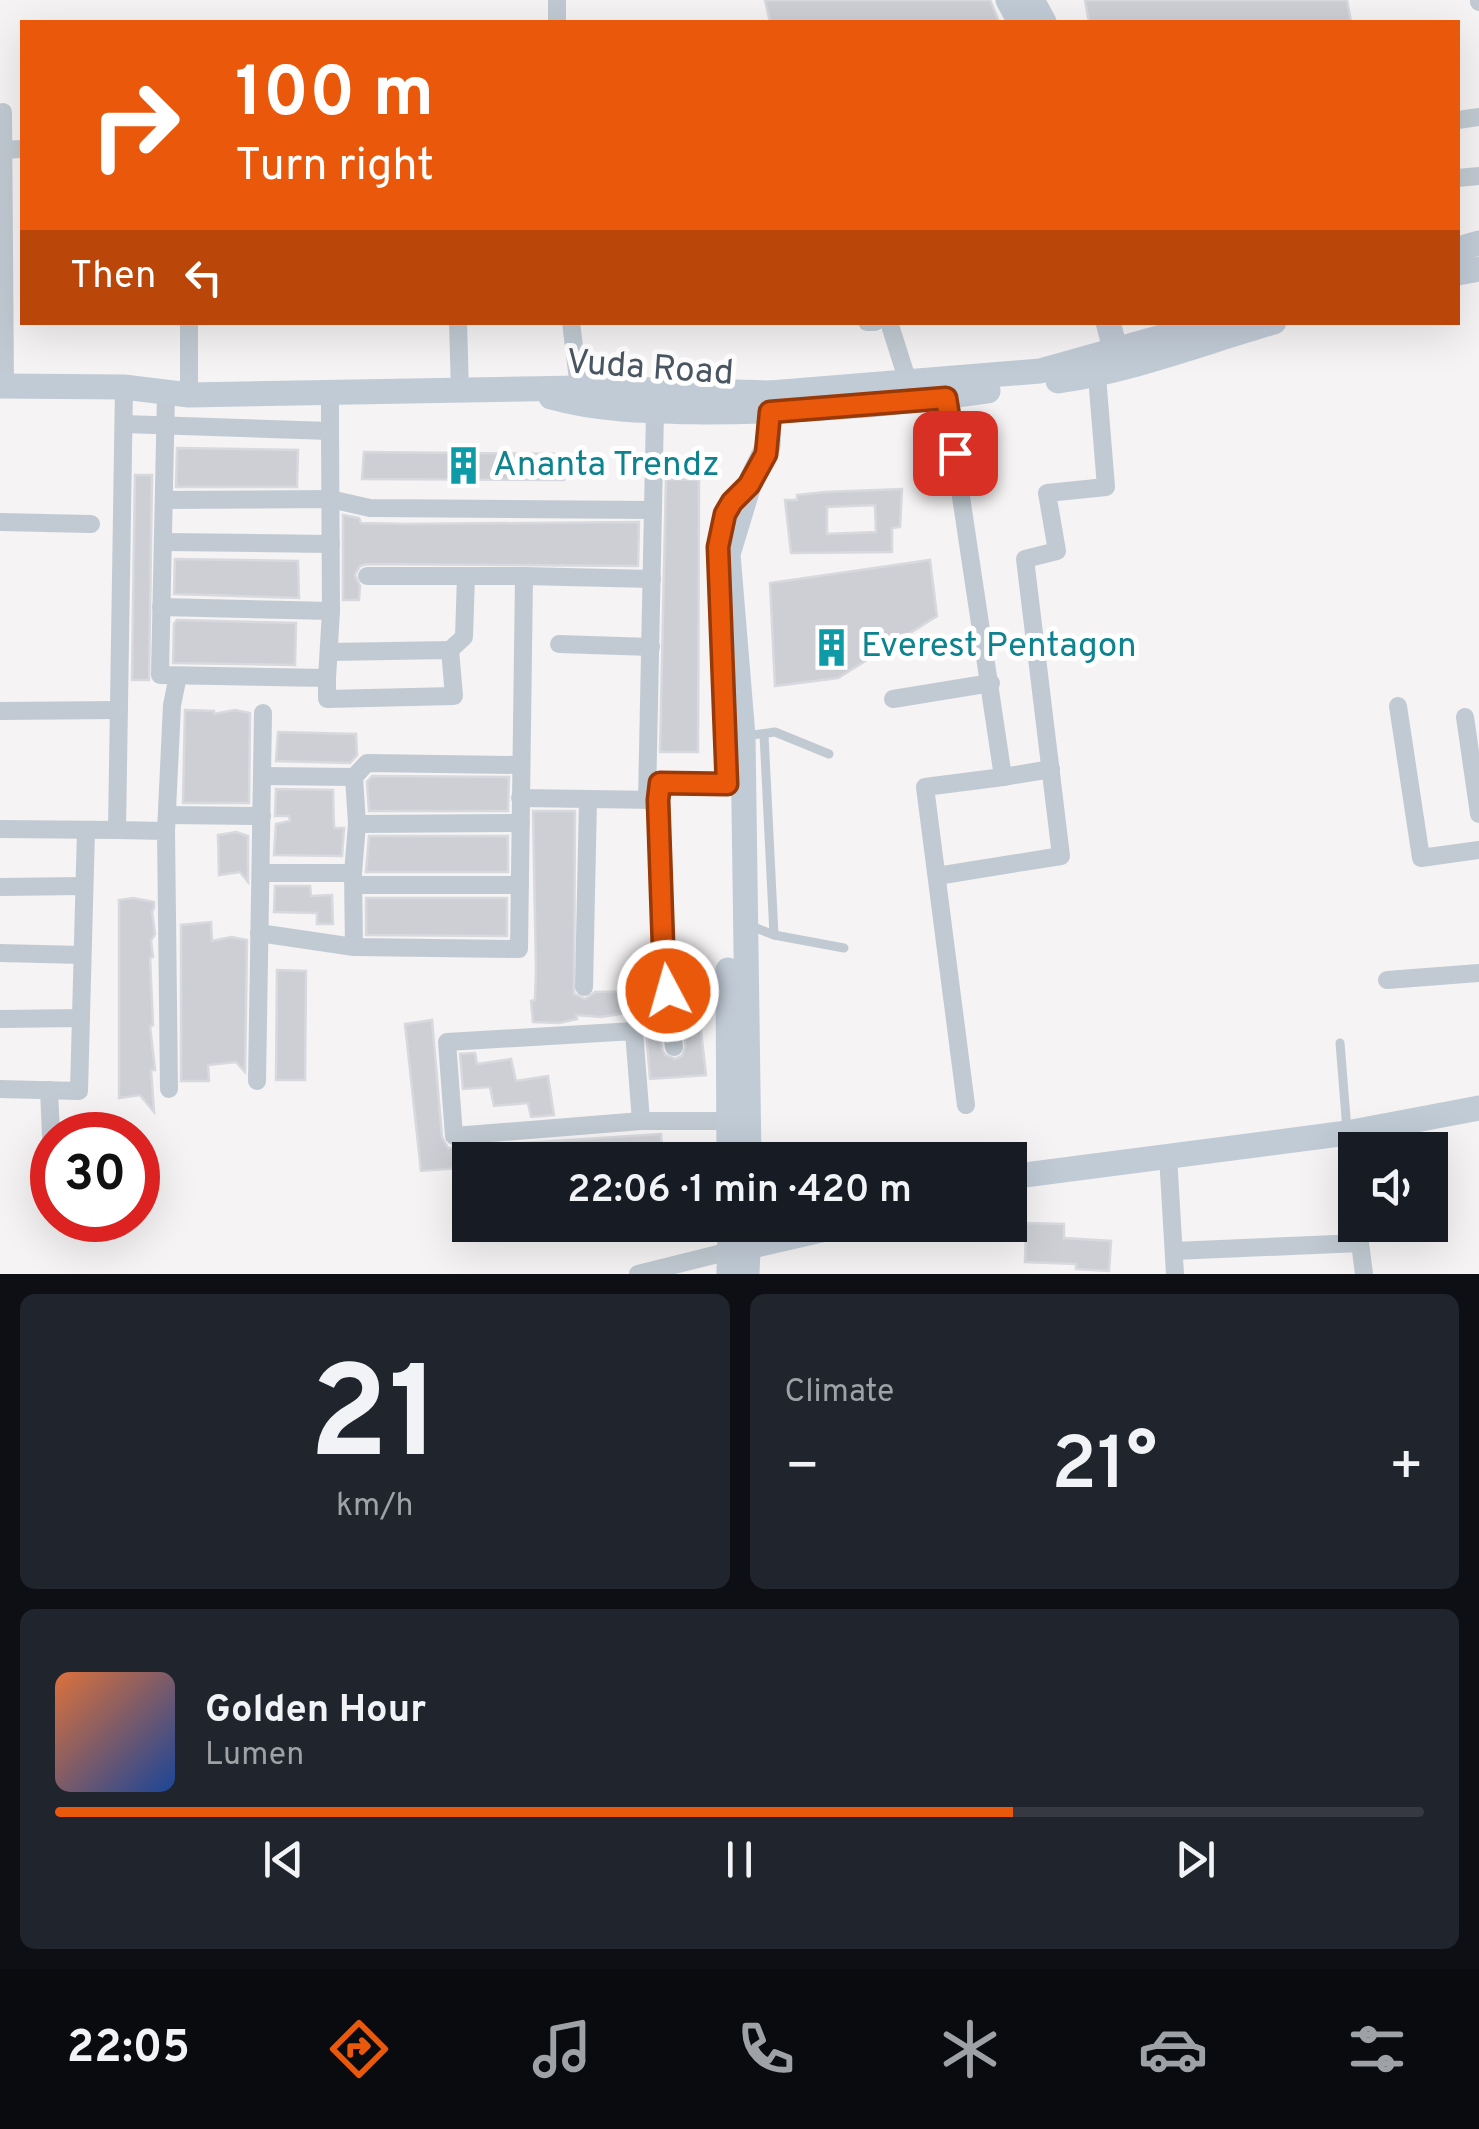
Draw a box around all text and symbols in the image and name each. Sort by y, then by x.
text: 100 m [235,52,434,141]
icon: right [70,60,200,190]
text: Turn right [235,139,434,196]
icon: left [176,250,231,305]
text: Then [70,253,156,302]
street label: Vuda Road [565,341,735,397]
pin [913,411,998,496]
icon: arrive [928,426,983,481]
place label: Ananta Trendz [493,444,720,488]
building icon: Ananta Trendz [442,445,484,487]
place label: Everest Pentagon [861,625,1137,669]
building icon: Everest Pentagon [810,626,852,668]
position arrow [616,939,720,1043]
speed limit sign: 30 [30,1112,160,1242]
map controls [1338,1132,1448,1242]
button: sound [1338,1132,1448,1242]
text: 22:06 · 1 min · 420 m [567,1167,912,1216]
text: 21 [309,1339,441,1504]
text: Climate [785,1373,894,1413]
text: 21° [1051,1421,1157,1516]
text: − [785,1434,820,1504]
text: + [1389,1434,1424,1504]
text: km/h [336,1487,414,1527]
text: Golden Hour [205,1687,426,1736]
text: Lumen [205,1736,304,1776]
icon: previous [256,1832,311,1887]
icon: pause [712,1832,767,1887]
icon: next [1168,1832,1223,1887]
icon: directions [324,2014,394,2084]
icon: music [527,2014,597,2084]
icon: phone [731,2014,801,2084]
icon: climate [935,2014,1005,2084]
icon: car [1138,2014,1208,2084]
icon: filters [1342,2014,1412,2084]
text: 22:05 [67,2021,190,2078]

